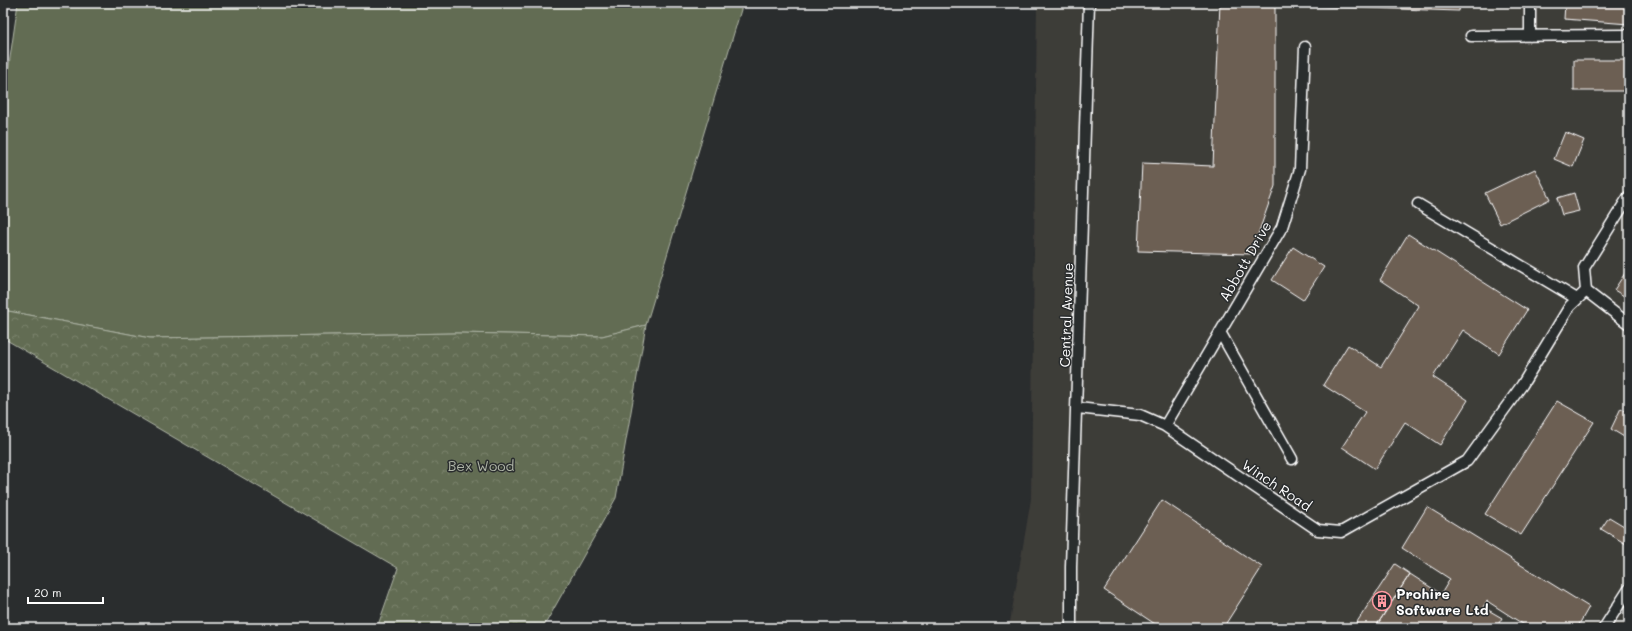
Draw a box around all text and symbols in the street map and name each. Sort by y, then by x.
street label: Abbott Drive [1214,217,1276,305]
street label: Central Avenue [1055,262,1077,368]
street label: Winch Road [1239,455,1315,515]
park label: Bex Wood [448,456,514,475]
scale bar [28,579,103,605]
text: 20 m [34,584,62,600]
place label: Prohire Software Ltd [1396,584,1489,619]
building icon: Prohire Software Ltd [1371,590,1393,612]

